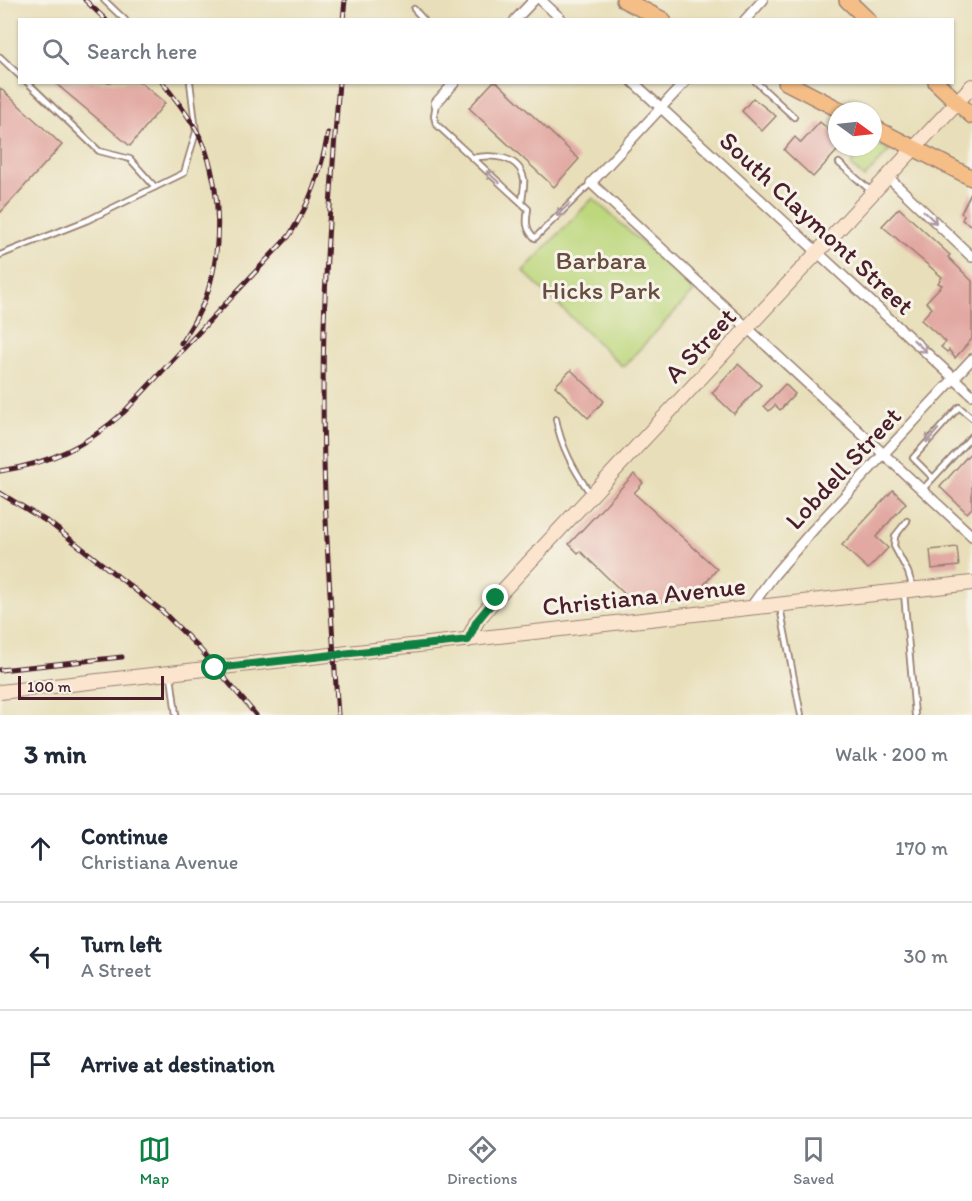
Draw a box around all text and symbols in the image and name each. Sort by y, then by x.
search box [18,18,954,84]
icon: search [39,35,72,68]
text: Search here [87,38,197,65]
north arrow [828,102,882,156]
street label: South Claymont Street [713,124,921,322]
one-way arrow [486,170,501,184]
one-way arrow [556,203,571,218]
one-way arrow [923,209,938,224]
park label: Barbara Hicks Park [542,244,660,306]
street label: A Street [657,301,743,389]
one-way arrow [912,339,927,353]
street label: Lobdell Street [778,400,908,536]
one-way arrow [925,428,939,443]
street label: Christiana Avenue [541,569,747,623]
route end [482,584,508,610]
route start [201,654,227,680]
scale bar [18,673,164,700]
text: 100 m [27,677,71,696]
text: 3 min [24,738,86,770]
text: Walk · 200 m [835,742,948,766]
text: Continue [81,823,168,850]
icon: ahead [24,832,57,865]
text: 170 m [895,836,948,860]
text: Christiana Avenue [81,850,238,874]
text: Turn left [81,931,162,958]
icon: left [24,940,57,973]
text: 30 m [903,944,948,968]
text: A Street [81,958,151,982]
icon: arrive [24,1048,57,1081]
text: Arrive at destination [81,1051,275,1078]
tab: Map [138,1133,171,1188]
tab: Directions [447,1133,517,1188]
tab: Saved [793,1133,834,1188]

